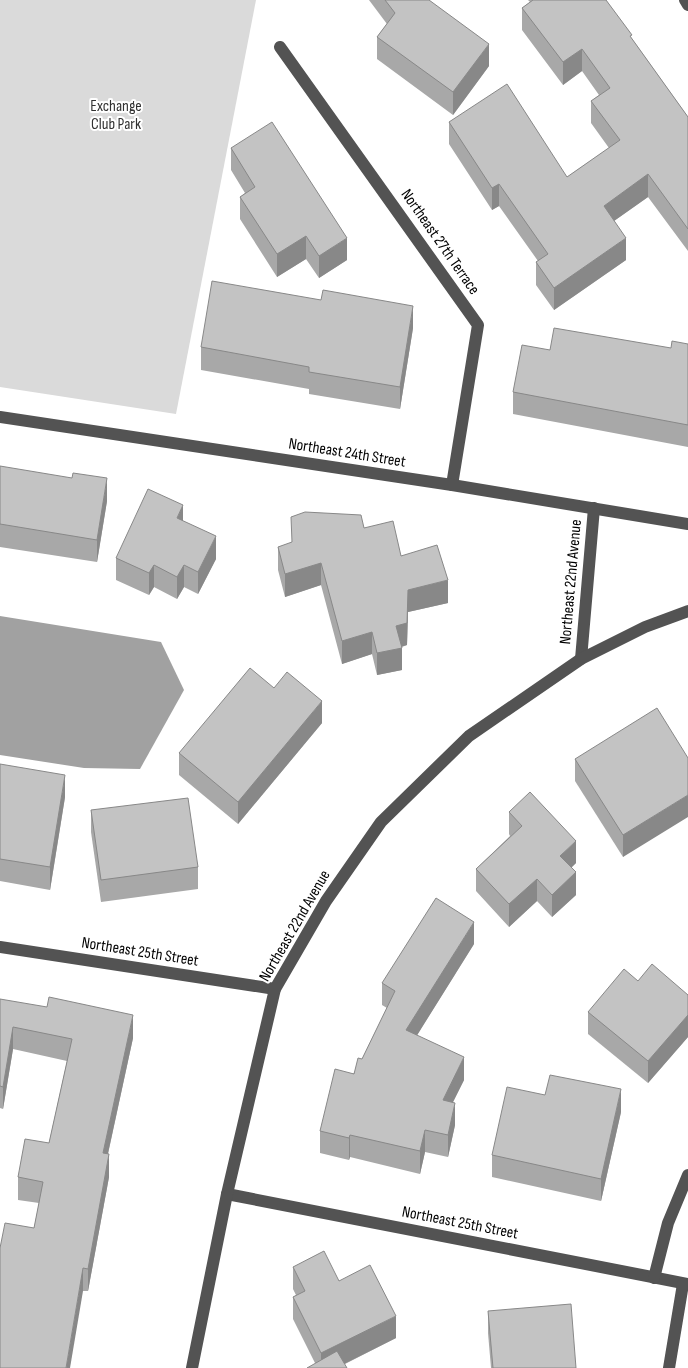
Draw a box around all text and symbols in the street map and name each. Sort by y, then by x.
park label: Exchange Club Park [90,97,142,134]
street label: Northeast 27th Terrace [397,186,483,298]
street label: Northeast 24th Street [287,434,407,472]
street label: Northeast 22nd Avenue [556,519,586,645]
street label: Northeast 22nd Avenue [255,867,335,985]
street label: Northeast 25th Street [80,933,200,971]
street label: Northeast 25th Street [400,1202,520,1244]

